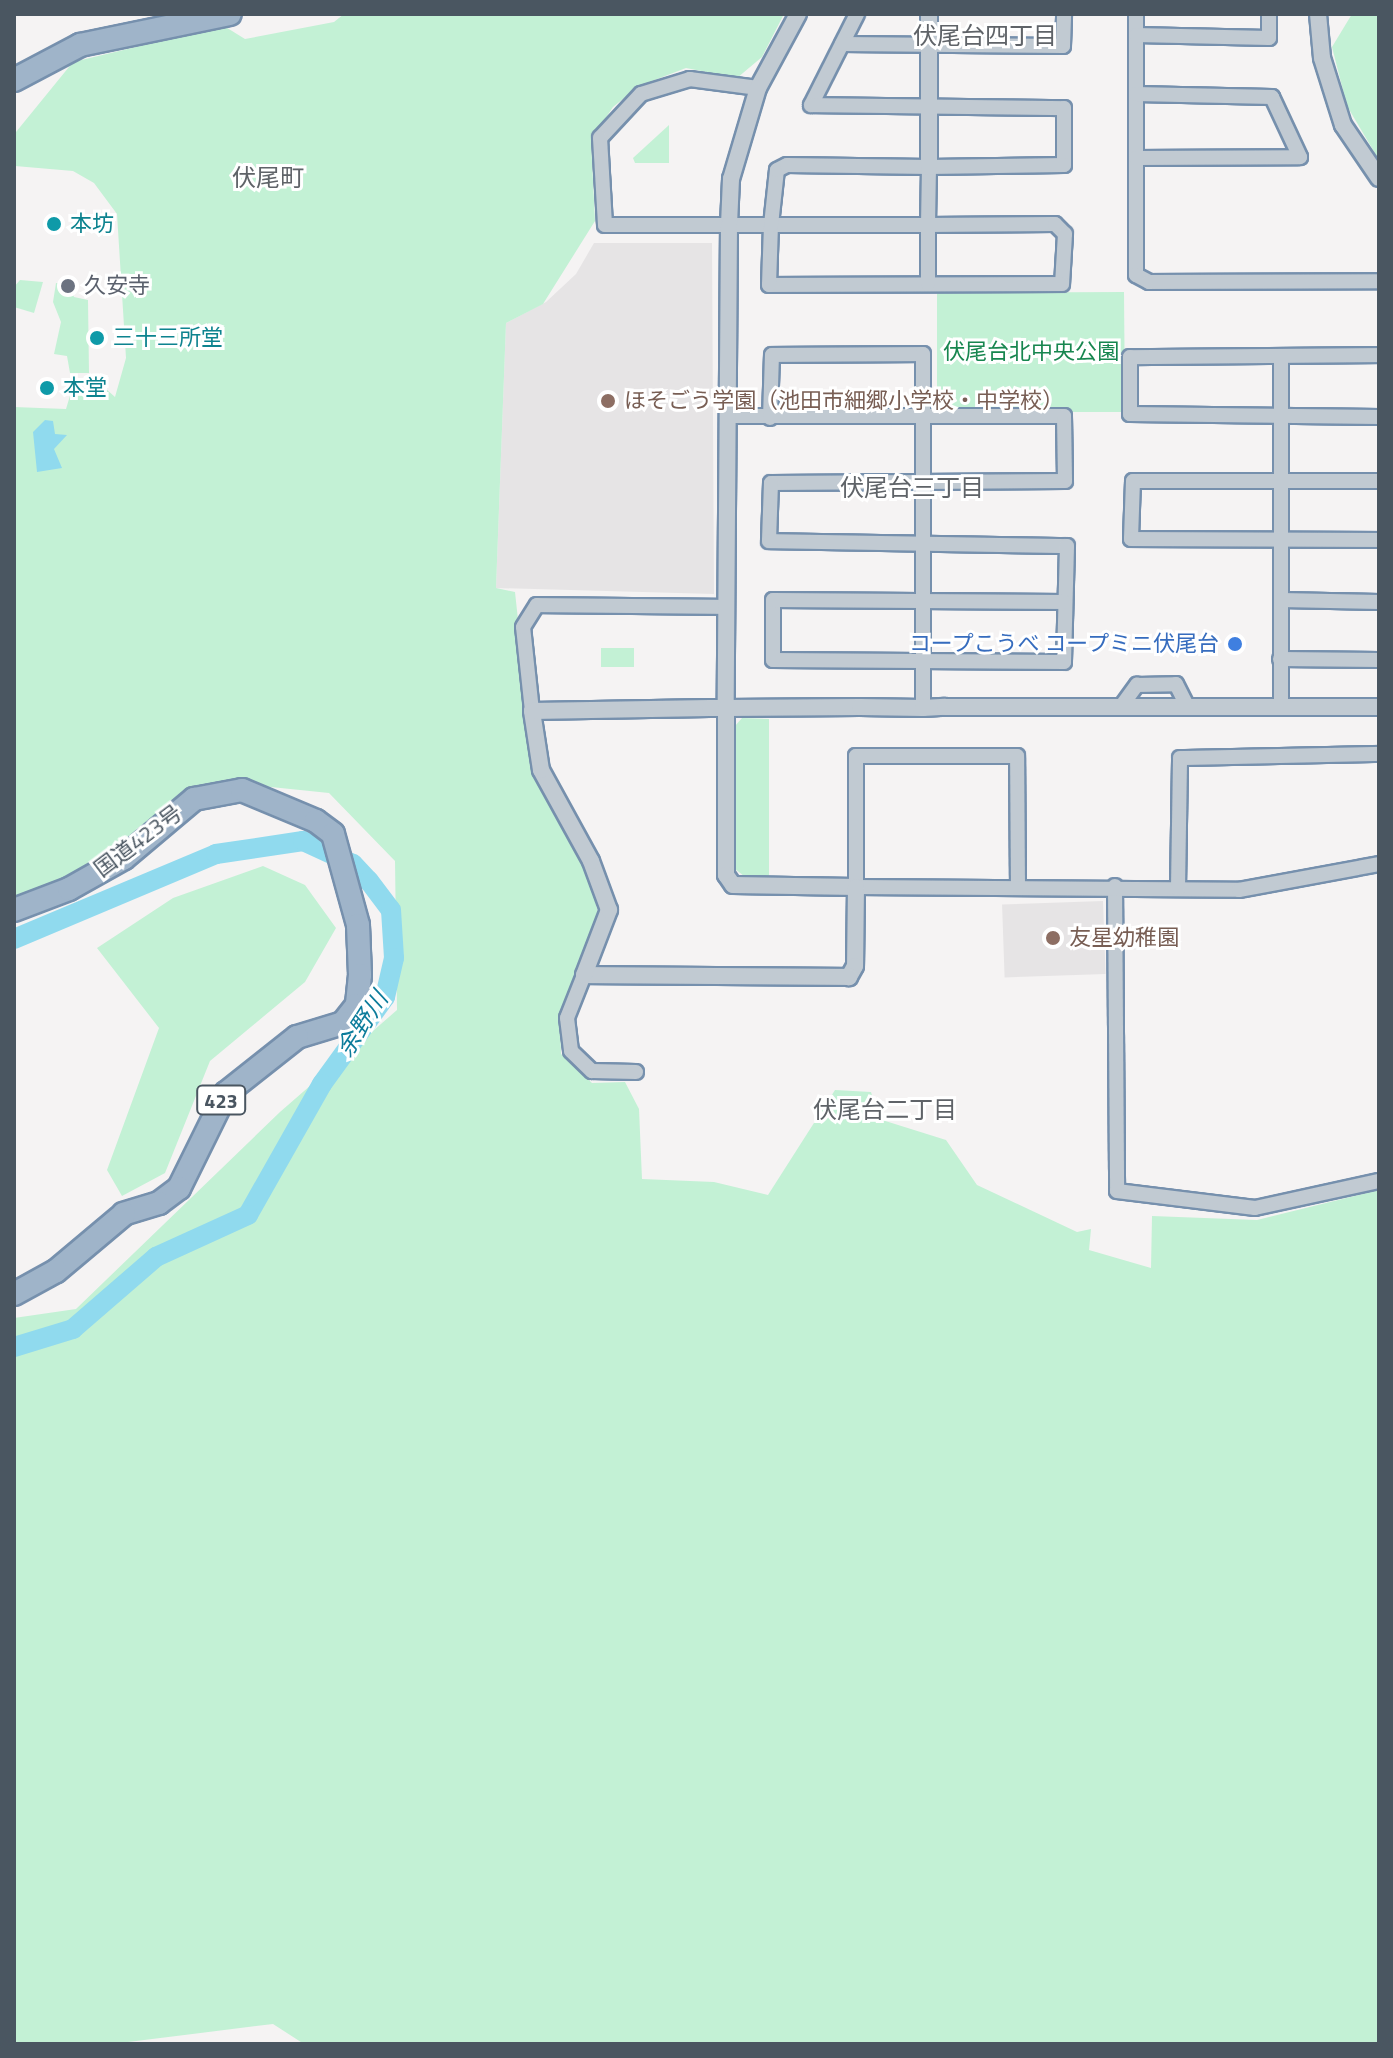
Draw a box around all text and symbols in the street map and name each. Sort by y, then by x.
district label: 伏尾台四丁目 [913,22,1057,50]
district label: 伏尾町 [232,164,304,192]
place label: 本坊 [70,211,114,237]
marker: 本坊 [45,215,63,233]
place label: 久安寺 [84,273,150,299]
marker: 久安寺 [59,277,77,295]
place label: 三十三所堂 [113,325,223,351]
marker: 三十三所堂 [88,329,106,347]
park label: 伏尾台北中央公園 [943,339,1119,365]
place label: 本堂 [63,375,107,401]
marker: 本堂 [38,379,56,397]
place label: ほそごう学園（池田市細郷小学校・中学校） [624,388,1064,414]
marker: ほそごう学園（池田市細郷小学校・中学校） [599,392,617,410]
district label: 伏尾台三丁目 [840,474,984,502]
place label: コープこうべ コープミニ伏尾台 [906,631,1219,657]
marker: コープこうべ コープミニ伏尾台 [1226,635,1244,653]
street label: 国道423号 [89,799,187,883]
place label: 友星幼稚園 [1069,925,1179,951]
marker: 友星幼稚園 [1044,929,1062,947]
water label: 余野川 [330,986,394,1062]
road number: 423 [195,1084,247,1116]
district label: 伏尾台二丁目 [813,1096,957,1124]

